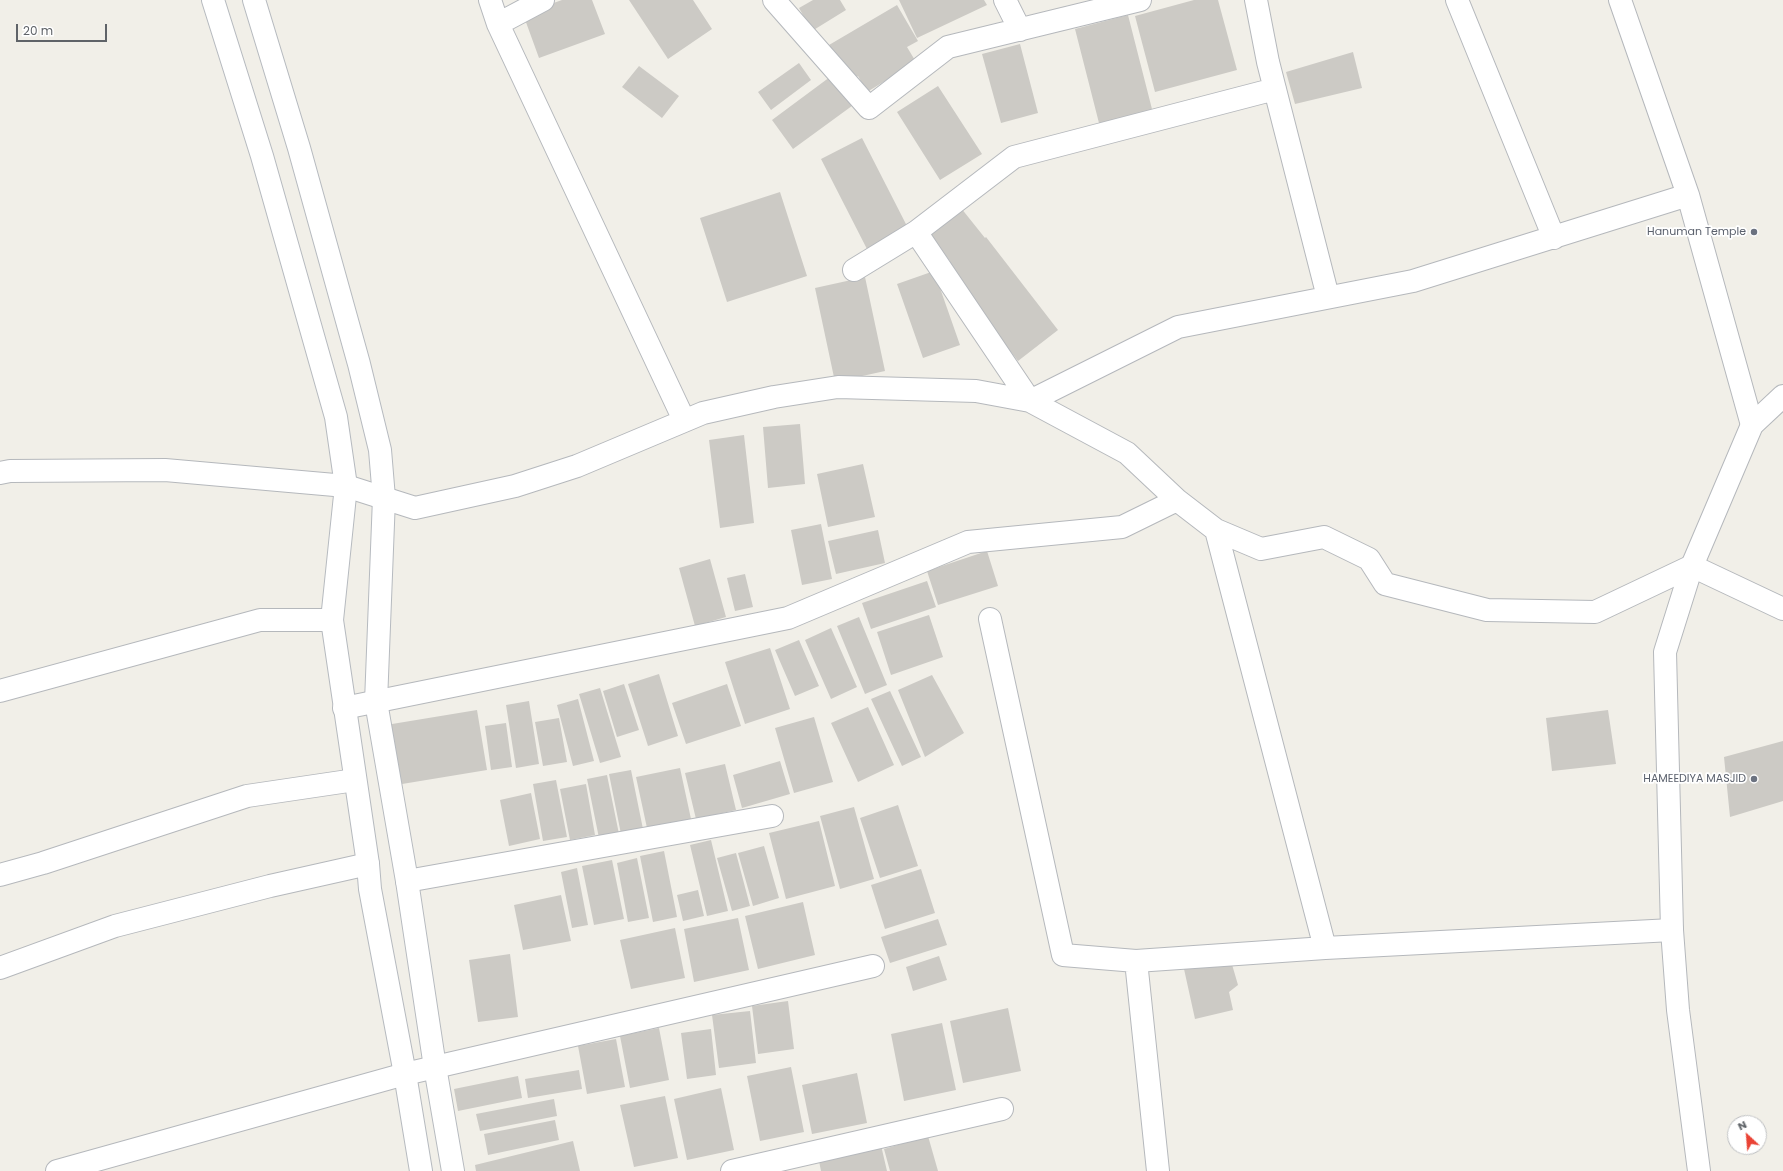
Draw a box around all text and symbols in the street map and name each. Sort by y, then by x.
scale bar [18,16,109,42]
text: 20 m [23,22,53,39]
place label: Hanuman Temple [1647,225,1746,239]
marker: Hanuman Temple [1749,227,1759,237]
place label: HAMEEDIYA MASJID [1643,772,1746,786]
marker: HAMEEDIYA MASJID [1749,774,1759,784]
north arrow [1727,1115,1767,1155]
text: N [1735,1116,1749,1134]

